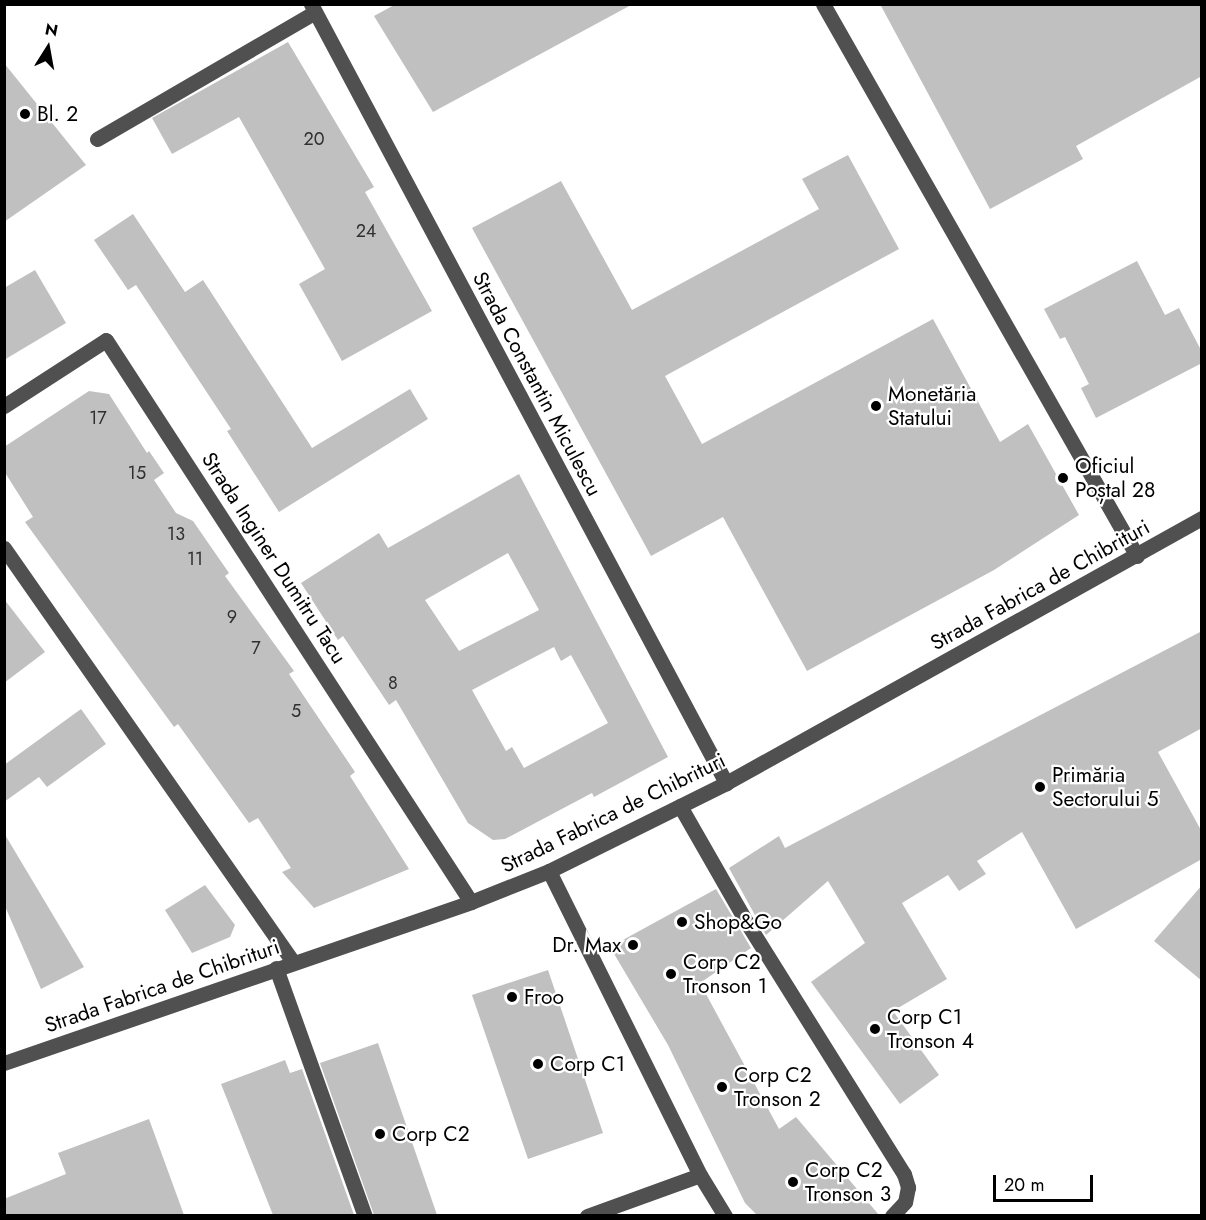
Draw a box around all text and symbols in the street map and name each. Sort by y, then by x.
text: N [43,17,60,42]
north arrow [18,18,78,78]
place label: Bl. 2 [37,101,78,127]
marker: Bl. 2 [18,107,32,121]
house number: 20 [303,128,325,150]
house number: 24 [356,220,376,242]
street label: Strada Constantin Miculescu [467,268,607,500]
place label: Monetăria Statului [888,381,976,431]
marker: Monetăria Statului [869,399,883,413]
house number: 17 [89,407,107,429]
street label: Strada Inginer Dumitru Tacu [196,448,352,668]
place label: Oficiul Poștal 28 [1075,453,1155,503]
house number: 15 [128,462,146,484]
marker: Oficiul Poștal 28 [1056,471,1070,485]
street label: Strada Fabrica de Chibrituri [926,514,1154,656]
house number: 13 [167,523,185,545]
house number: 11 [187,548,203,570]
house number: 9 [227,606,237,628]
house number: 7 [251,637,261,659]
house number: 8 [388,672,398,694]
house number: 5 [291,700,301,722]
street label: Strada Fabrica de Chibrituri [497,748,729,878]
place label: Primăria Sectorului 5 [1052,762,1159,812]
marker: Primăria Sectorului 5 [1033,780,1047,794]
place label: Shop&Go [694,909,782,935]
marker: Shop&Go [675,915,689,929]
place label: Dr. Max [552,932,621,958]
street label: Strada Fabrica de Chibrituri [41,934,283,1038]
marker: Dr. Max [626,938,640,952]
place label: Corp C2 Tronson 1 [683,949,767,999]
marker: Corp C2 Tronson 1 [664,967,678,981]
place label: Froo [524,984,564,1010]
marker: Froo [505,990,519,1004]
place label: Corp C1 Tronson 4 [887,1004,974,1054]
marker: Corp C1 Tronson 4 [868,1022,882,1036]
place label: Corp C1 [550,1051,625,1077]
marker: Corp C1 [531,1057,545,1071]
place label: Corp C2 Tronson 2 [734,1062,821,1112]
marker: Corp C2 Tronson 2 [715,1080,729,1094]
place label: Corp C2 [392,1121,470,1147]
marker: Corp C2 [373,1127,387,1141]
place label: Corp C2 Tronson 3 [805,1157,891,1207]
scale bar [996,1163,1096,1201]
text: 20 m [1004,1172,1044,1198]
marker: Corp C2 Tronson 3 [786,1175,800,1189]

